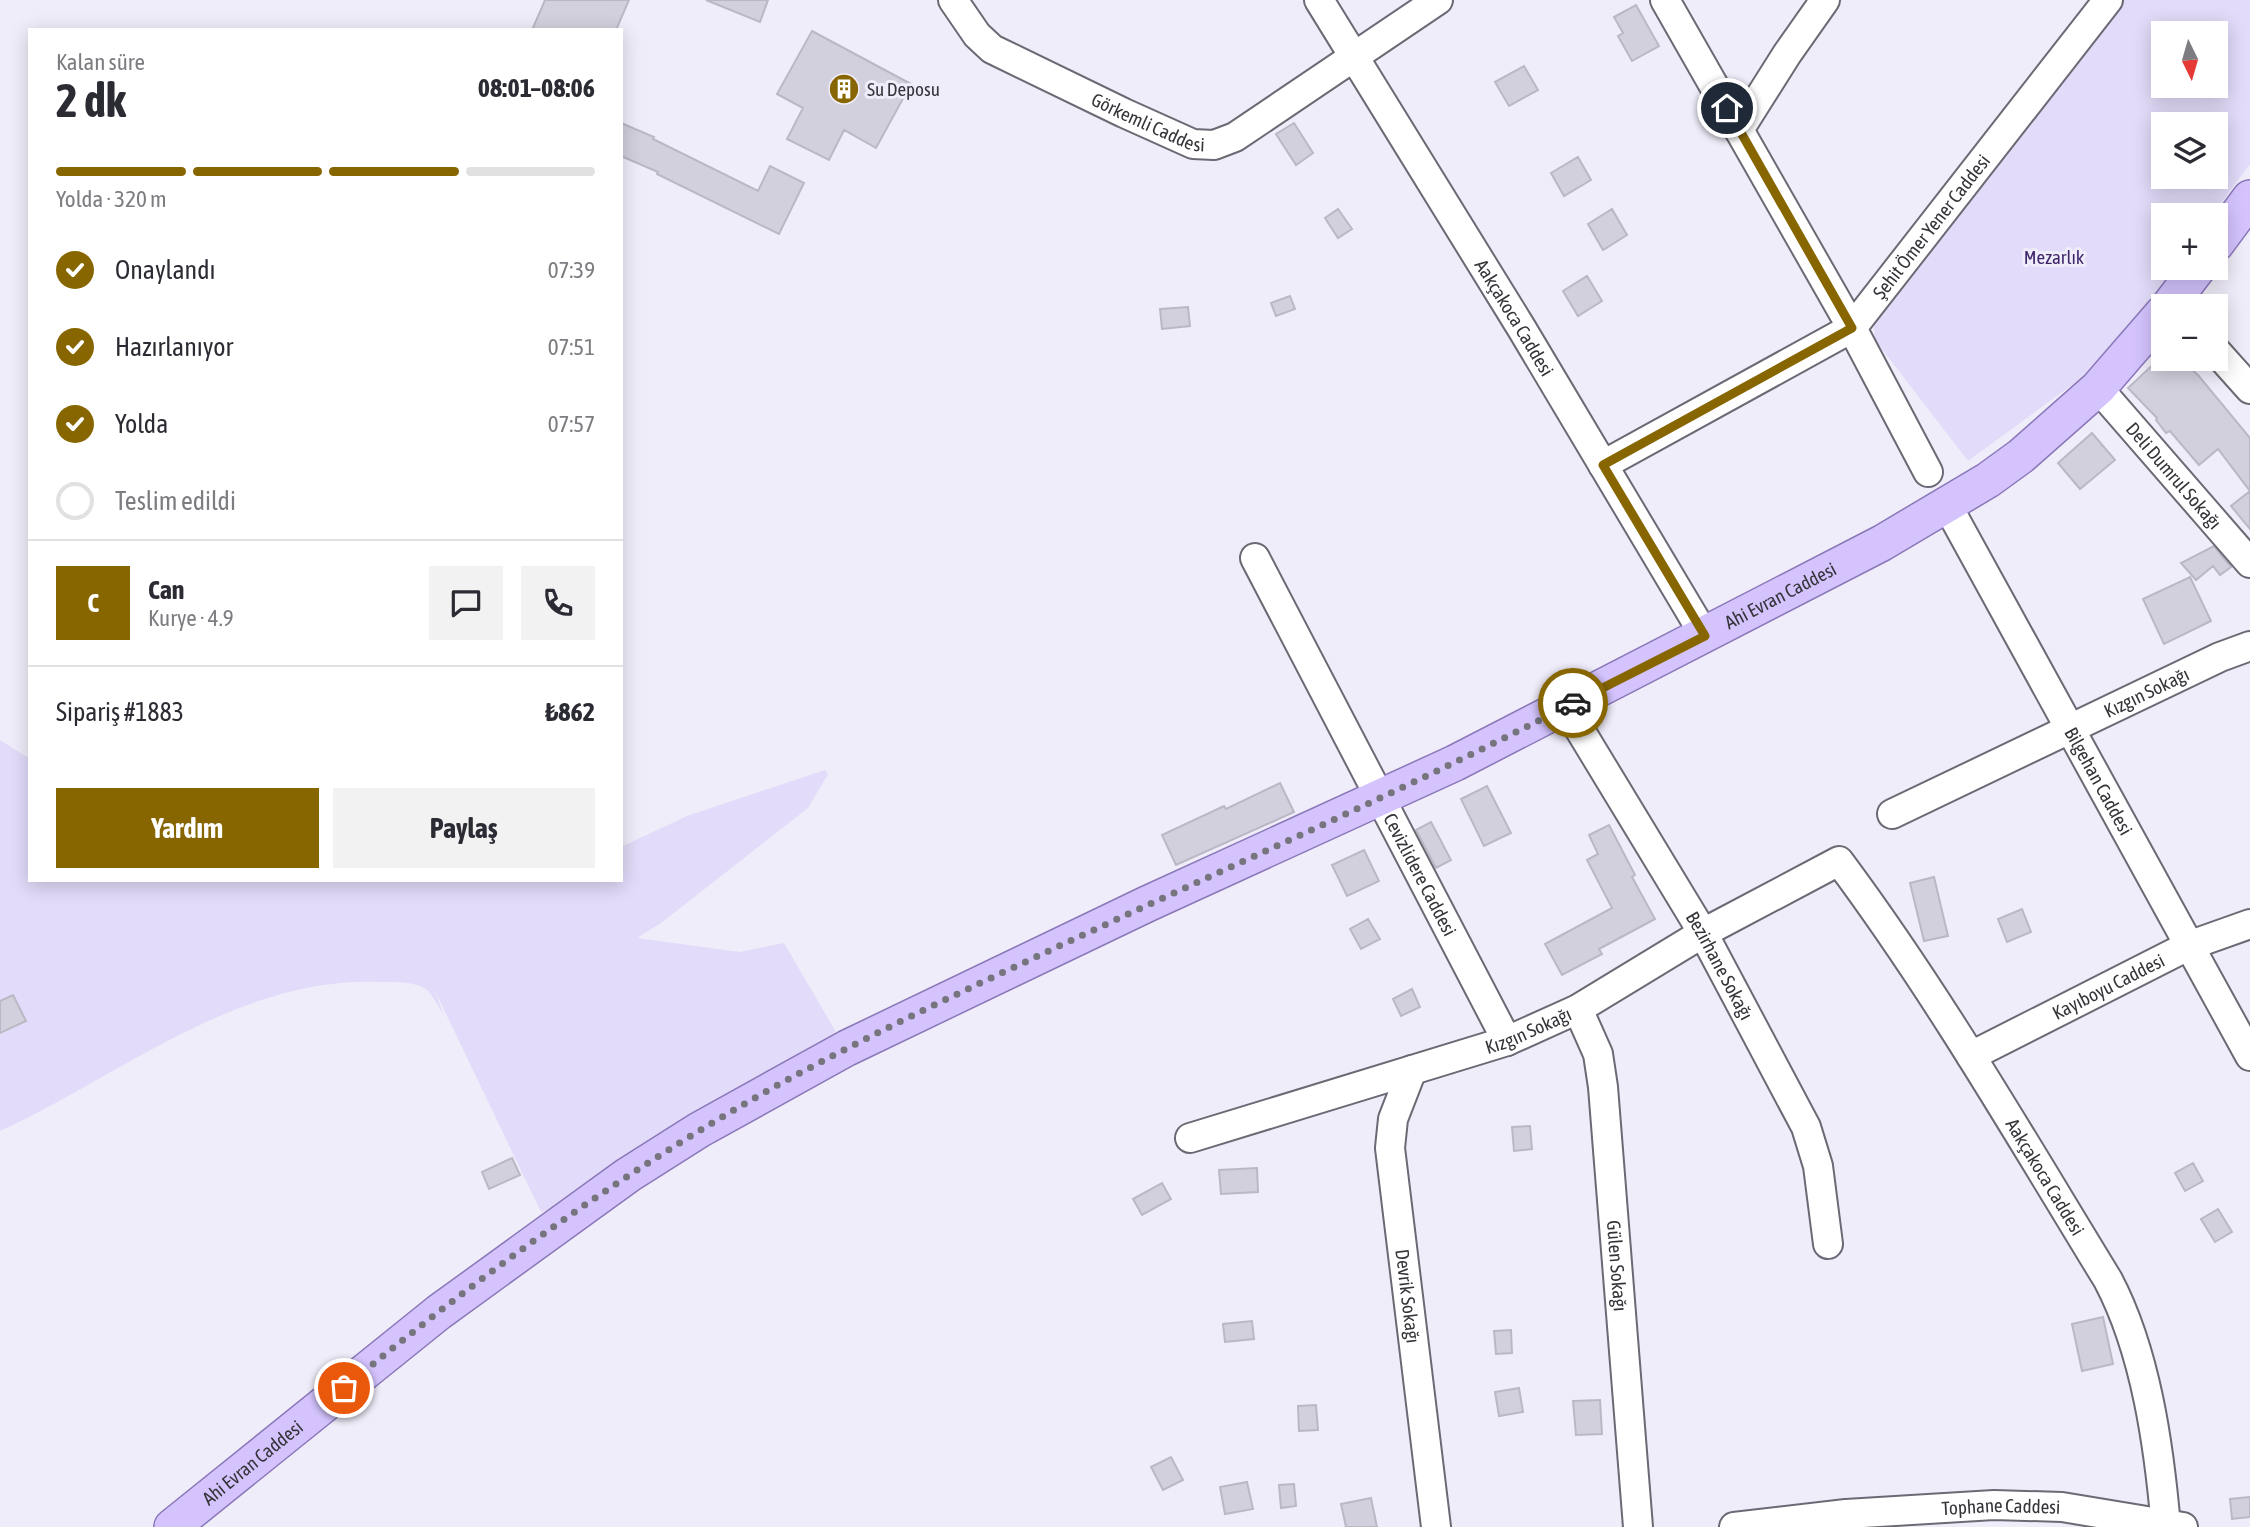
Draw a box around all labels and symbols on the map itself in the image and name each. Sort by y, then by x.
north arrow [2151,21,2228,98]
building icon: Su Deposu [827,72,861,106]
place label: Su Deposu [867,78,940,100]
pin [1697,78,1757,138]
street label: Görkemli Caddesi [1088,88,1205,156]
street label: Şehit Ömer Yener Caddesi [1868,150,1994,303]
park label: Mezarlık [2024,246,2085,268]
street label: Aakçakoca Caddesi [1471,255,1558,380]
street label: Deli Dumrul Sokağı [2122,418,2226,533]
street label: Ahi Evran Caddesi [1721,558,1840,633]
street label: Kızgın Sokağı [2100,663,2192,722]
courier [1538,668,1608,738]
street label: Bilgehan Caddesi [2060,723,2137,839]
street label: Cevizlidere Caddesi [1379,810,1461,940]
street label: Bezirhane Sokağı [1682,908,1758,1023]
street label: Kayıboyu Caddesi [2049,949,2168,1024]
street label: Kızgın Sokağı [1482,1003,1575,1058]
street label: Aakçakoca Caddesi [2001,1114,2089,1239]
street label: Gülen Sokağı [1603,1219,1632,1312]
street label: Devrik Sokağı [1391,1248,1425,1344]
pin [314,1358,374,1418]
street label: Ahi Evran Caddesi [198,1415,307,1509]
street label: Tophane Caddesi [1941,1494,2061,1519]

